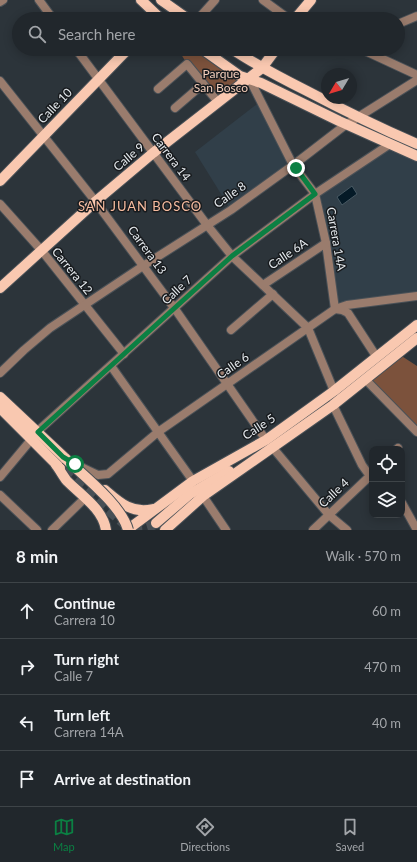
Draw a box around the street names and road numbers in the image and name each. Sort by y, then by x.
street label: Calle 10 [34,85,75,126]
street label: Carrera 14 [149,130,194,184]
street label: Calle 9 [110,139,147,174]
street label: Calle 8 [211,178,249,211]
street label: Carrera 14A [324,206,350,273]
street label: Carrera 13 [125,223,170,277]
street label: Calle 6A [265,235,311,272]
street label: Carrera 12 [49,244,96,297]
street label: Calle 7 [158,272,195,307]
street label: Calle 6 [214,349,252,382]
street label: Calle 5 [240,410,278,443]
street label: Calle 4 [315,475,352,510]

